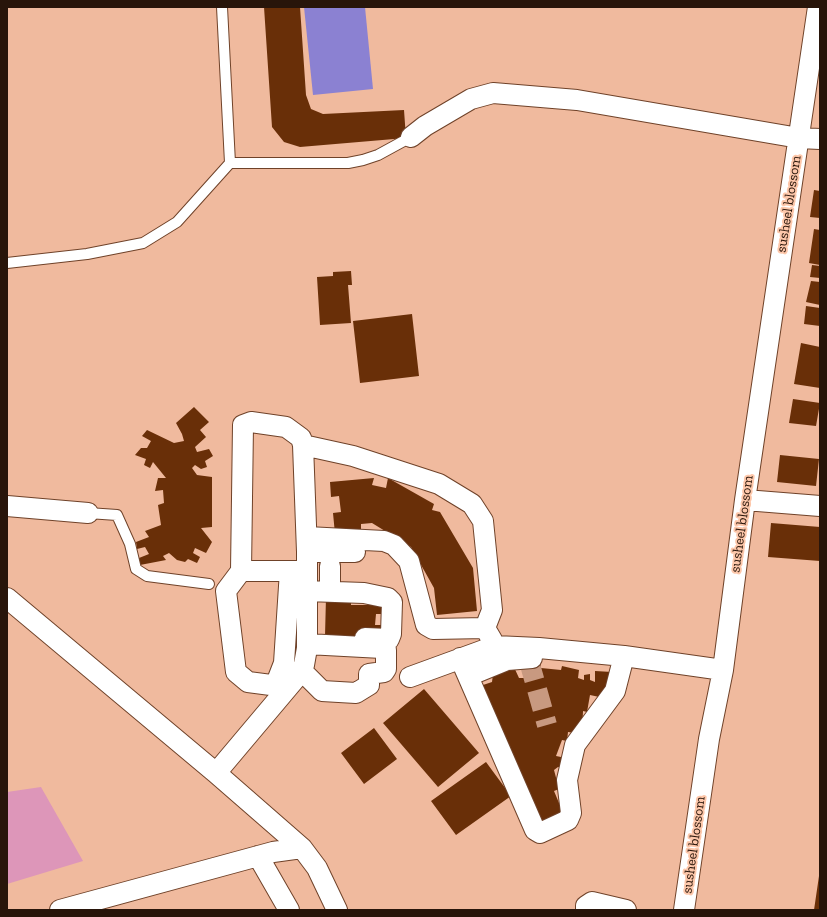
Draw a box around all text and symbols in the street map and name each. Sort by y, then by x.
street label: susheel blossom [773,154,805,254]
street label: susheel blossom [727,474,757,574]
street label: susheel blossom [679,795,709,895]

